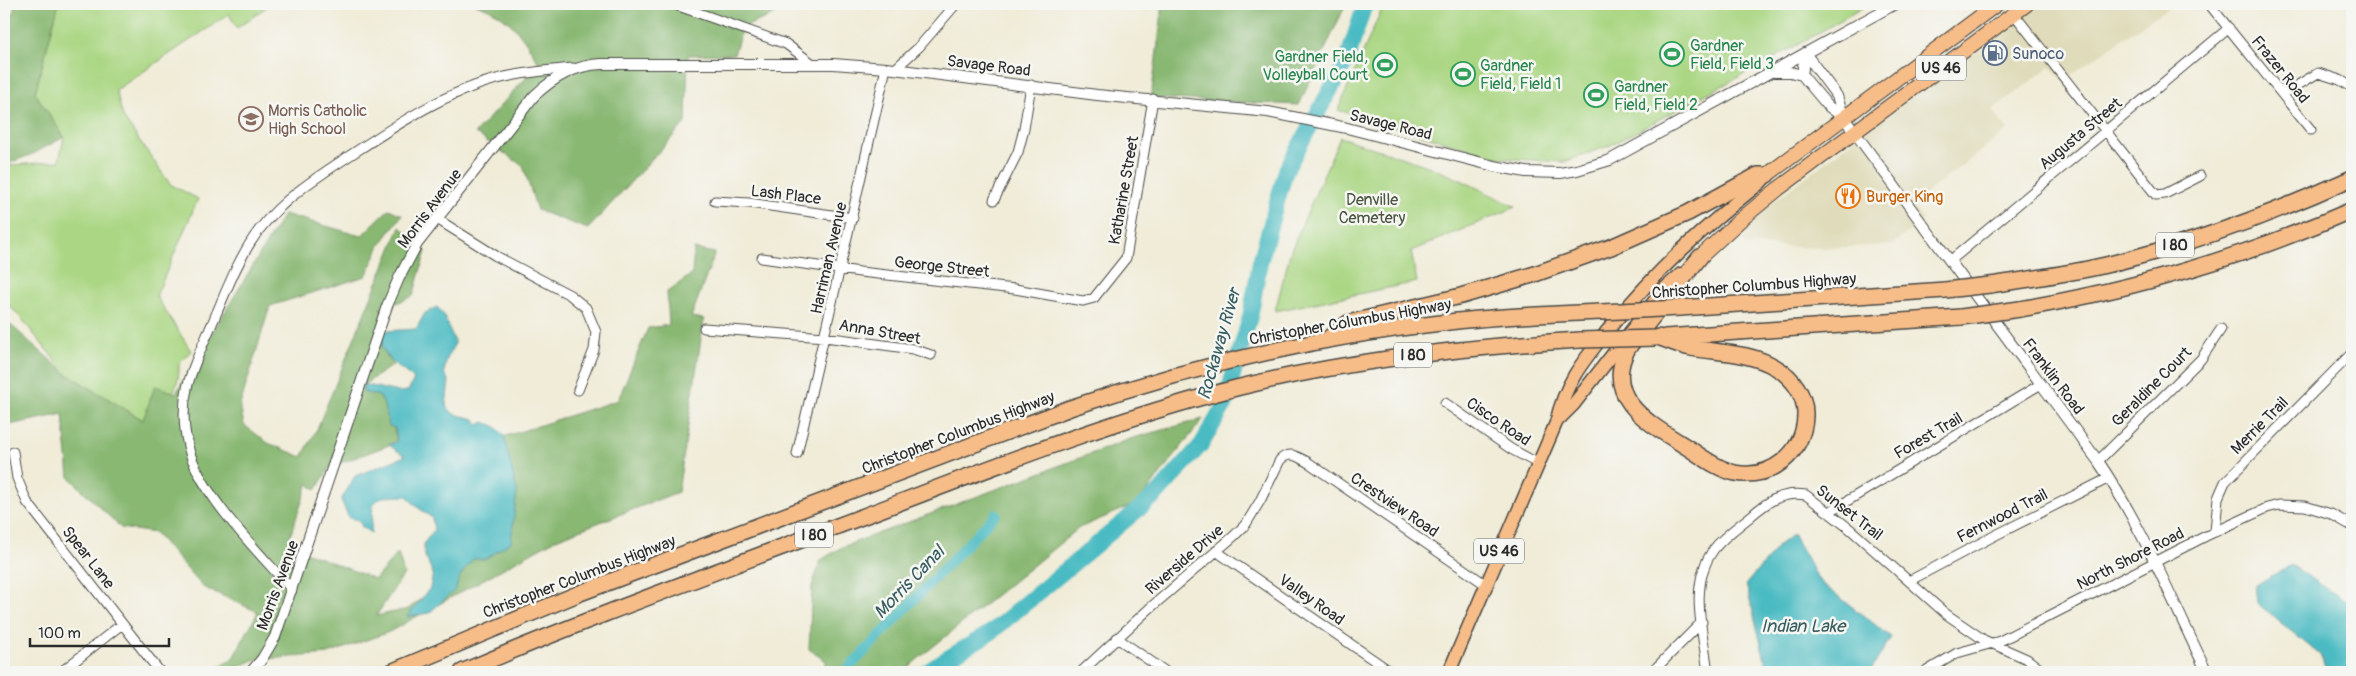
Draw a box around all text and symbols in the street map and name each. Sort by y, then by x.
street label: Frazer Road [2247,32,2314,108]
place label: Gardner Field, Field 3 [1690,36,1774,74]
fuel station icon: Sunoco [1982,40,2008,66]
sports icon: Gardner Field, Field 3 [1659,41,1685,67]
place label: Sunoco [2012,44,2064,64]
place label: Gardner Field, Volleyball Court [1262,47,1369,85]
street label: Savage Road [946,51,1032,81]
sports icon: Gardner Field, Volleyball Court [1372,52,1398,78]
place label: Gardner Field, Field 1 [1480,56,1561,94]
road number: US 46 [1916,56,1966,80]
sports icon: Gardner Field, Field 1 [1450,61,1476,87]
place label: Gardner Field, Field 2 [1614,77,1698,115]
sports icon: Gardner Field, Field 2 [1583,82,1609,108]
street label: Augusta Street [2035,93,2126,174]
place label: Morris Catholic High School [268,101,367,139]
street label: Savage Road [1348,105,1434,145]
school or university icon: Morris Catholic High School [238,106,264,132]
street label: Katharine Street [1105,134,1143,246]
street label: Morris Avenue [393,165,466,252]
street label: Lash Place [750,181,822,209]
restaurant icon: Burger King [1835,183,1861,209]
place label: Burger King [1866,187,1943,207]
park label: Denville Cemetery [1339,190,1405,228]
street label: Harriman Avenue [806,200,852,316]
road number: I 80 [2156,232,2194,258]
street label: George Street [893,252,991,282]
street label: Christopher Columbus Highway [1651,269,1857,303]
water label: Rockaway River [1193,283,1247,402]
street label: Christopher Columbus Highway [1248,294,1453,350]
street label: Anna Street [837,315,923,349]
street label: Franklin Road [2018,335,2088,419]
road number: I 80 [1394,342,1432,368]
street label: Geraldine Court [2107,342,2196,431]
street label: Christopher Columbus Highway [859,387,1058,479]
street label: Cisco Road [1463,393,1534,451]
street label: Merrie Trail [2227,393,2293,459]
street label: Forest Trail [1891,408,1966,464]
street label: Crestview Road [1347,468,1442,542]
street label: Sunset Trail [1812,481,1887,545]
street label: Fernwood Trail [1954,484,2051,547]
street label: Riverside Drive [1142,520,1228,599]
street label: Spear Lane [57,522,119,593]
road number: I 80 [795,522,833,548]
street label: North Shore Road [2073,523,2188,595]
street label: Christopher Columbus Highway [480,531,679,623]
street label: Morris Avenue [252,538,303,633]
road number: US 46 [1474,538,1524,564]
water label: Morris Canal [869,540,951,624]
street label: Valley Road [1275,570,1348,630]
water label: Indian Lake [1761,615,1847,638]
scale bar [30,616,169,648]
text: 100 m [38,624,81,643]

